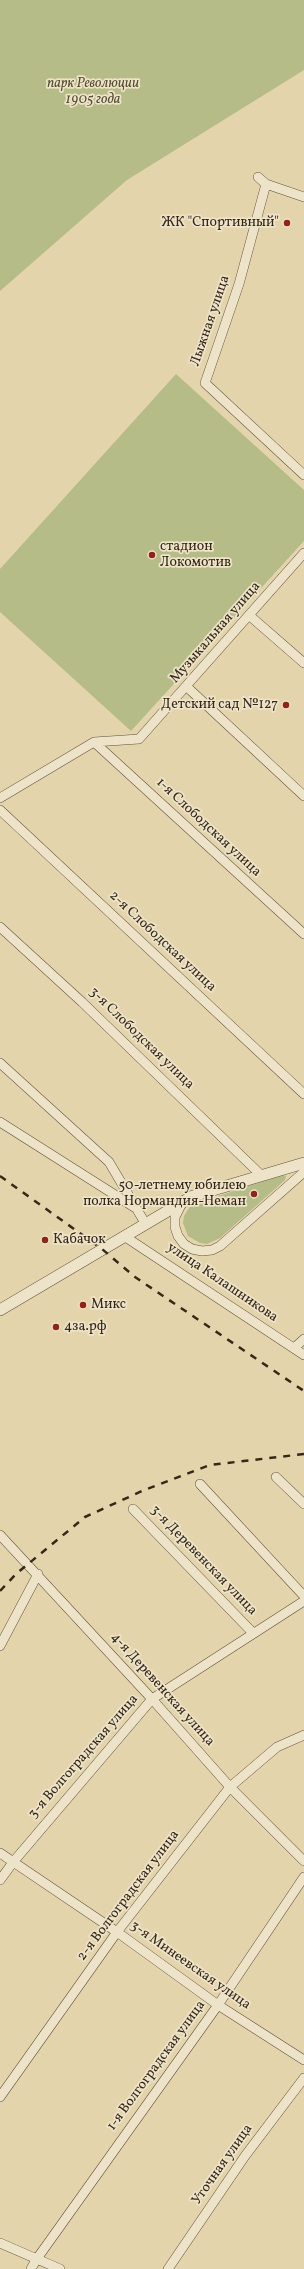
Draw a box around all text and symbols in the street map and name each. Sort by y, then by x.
park label: парк Революции 1905 года [47,76,139,108]
place label: ЖК "Спортивный" [162,215,279,231]
marker: ЖК "Спортивный" [282,218,292,228]
street label: Лыжная улица [188,273,234,369]
place label: стадион Локомотив [160,539,231,572]
marker: стадион Локомотив [147,550,157,560]
street label: Музыкальная улица [167,579,265,687]
place label: Детский сад №127 [161,697,278,713]
marker: Детский сад №127 [281,700,291,710]
street label: 1-я Слободская улица [152,775,264,881]
street label: 2-я Слободская улица [105,888,219,996]
street label: 3-я Слободская улица [85,984,197,1094]
place label: 50-летнему юбилею полка Нормандия-Неман [83,1178,246,1210]
marker: 50-летнему юбилею полка Нормандия-Неман [249,1189,259,1199]
place label: Кабачок [53,1232,106,1248]
marker: Кабачок [40,1235,50,1245]
street label: улица Калашникова [163,1240,281,1326]
place label: Микс [91,1297,126,1313]
marker: Микс [78,1300,88,1310]
place label: 4за.рф [64,1319,107,1335]
marker: 4за.рф [51,1322,61,1332]
street label: 3-я Деревенская улица [146,1502,260,1620]
street label: 4-я Деревенская улица [107,1630,217,1750]
street label: 3-я Волгоградская улица [25,1691,143,1823]
street label: 2-я Волгоградская улица [74,1827,184,1965]
street label: 3-я Минеевская улица [126,1918,254,2014]
street label: 1-я Волгоградская улица [104,1998,210,2134]
street label: Уточная улица [189,2121,257,2209]

